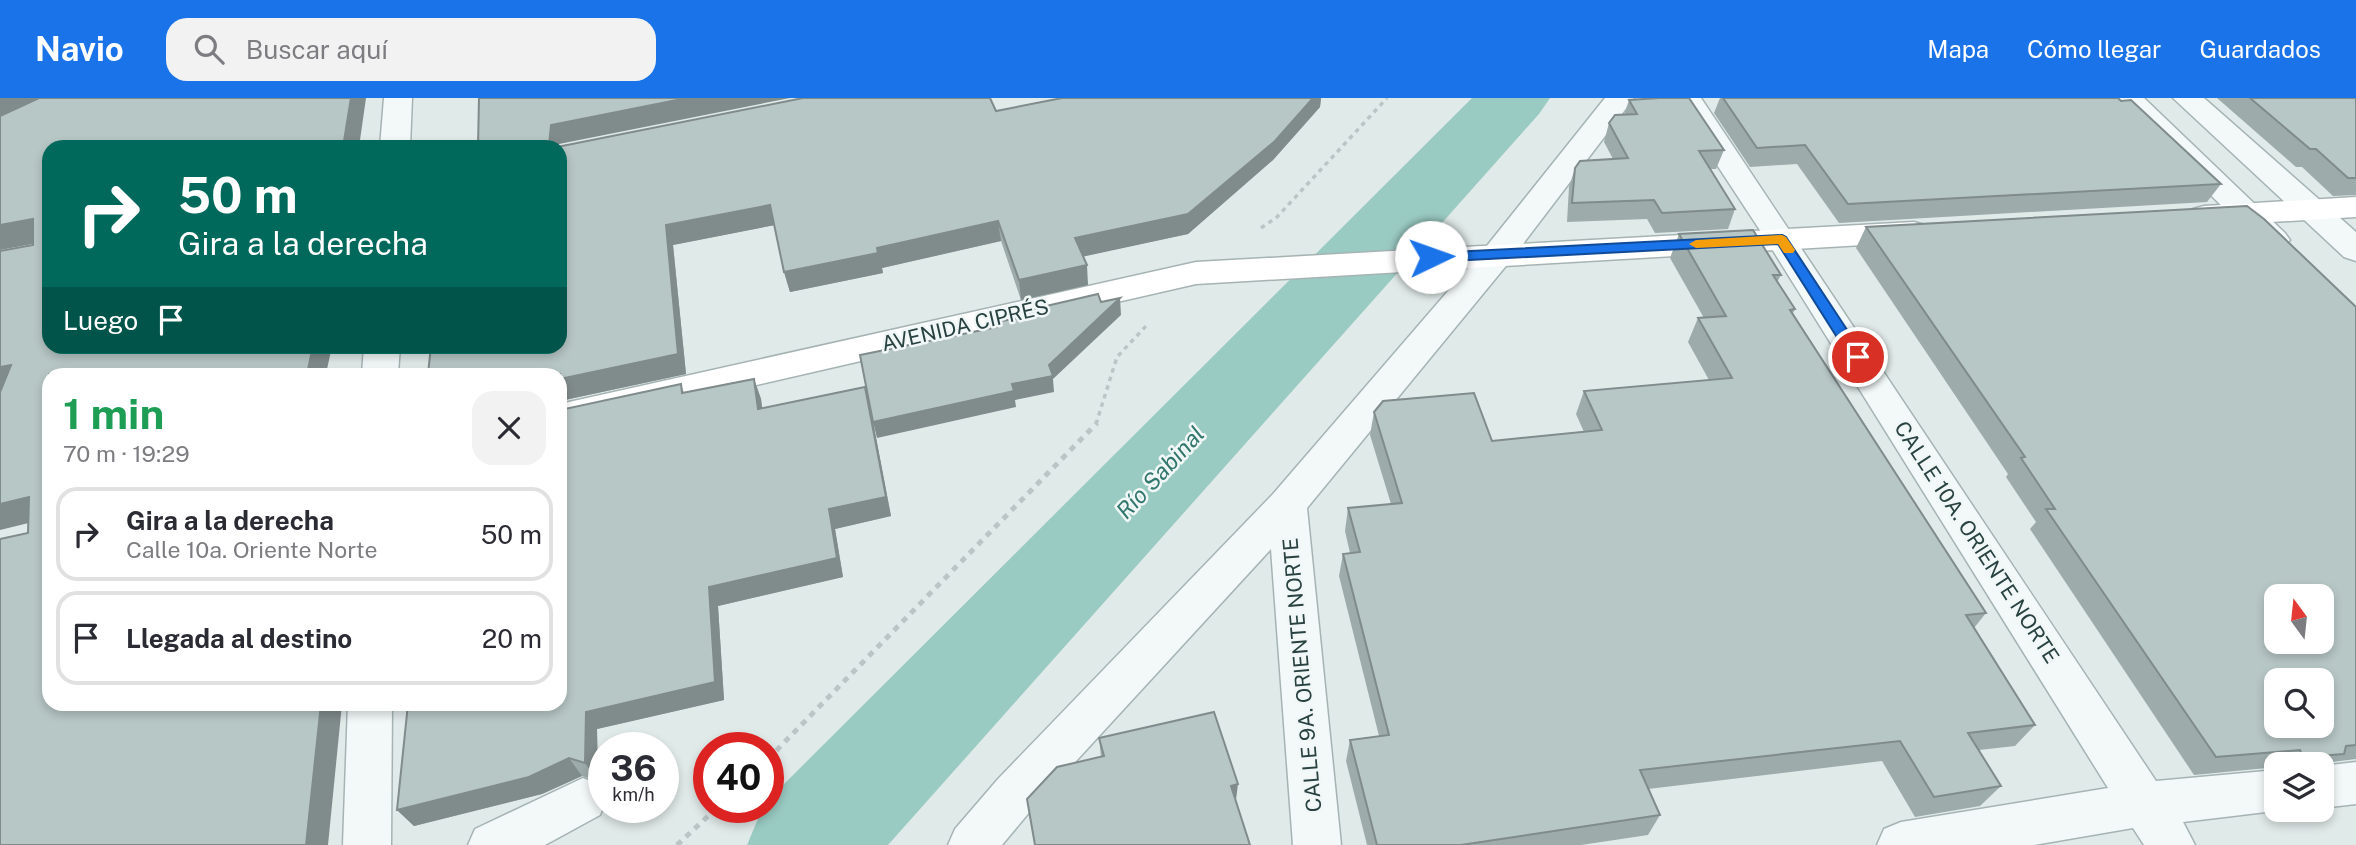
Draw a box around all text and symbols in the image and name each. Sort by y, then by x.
search box [166,18,656,81]
text: Navio [35,30,124,68]
icon: search [190,30,228,68]
text: Buscar aquí [246,34,388,65]
text: Mapa [1927,35,1989,63]
text: Cómo llegar [2027,35,2161,63]
text: Guardados [2199,35,2321,63]
text: 50 m [178,166,298,224]
icon: right [63,168,154,259]
position arrow [1394,220,1468,294]
text: Gira a la derecha [178,225,428,262]
street label: AVENIDA CIPRÉS [879,294,1051,356]
icon: arrive [152,301,190,339]
text: Luego [63,305,138,336]
pin [1828,327,1888,387]
icon: arrive [1839,338,1877,376]
text: 1 min [63,389,164,438]
button: close [472,391,546,465]
street label: CALLE 10A. ORIENTE NORTE [1889,416,2065,668]
water label: Río Sabinal [1110,420,1210,524]
text: 70 m · 19:29 [63,440,190,467]
text: Gira a la derecha [126,505,334,536]
icon: right [67,515,105,553]
text: 50 m [481,519,542,550]
text: Calle 10a. Oriente Norte [126,536,377,563]
street label: CALLE 9A. ORIENTE NORTE [1278,537,1326,813]
north arrow [2264,584,2334,654]
map controls [2264,584,2334,822]
icon: arrive [67,619,105,657]
text: Llegada al destino [126,623,352,654]
text: 20 m [482,623,542,654]
button: search [2264,668,2334,738]
speed limit sign: 40 [693,732,784,823]
text: 36 [610,748,657,789]
button: layers [2264,752,2334,822]
text: km/h [612,784,655,805]

